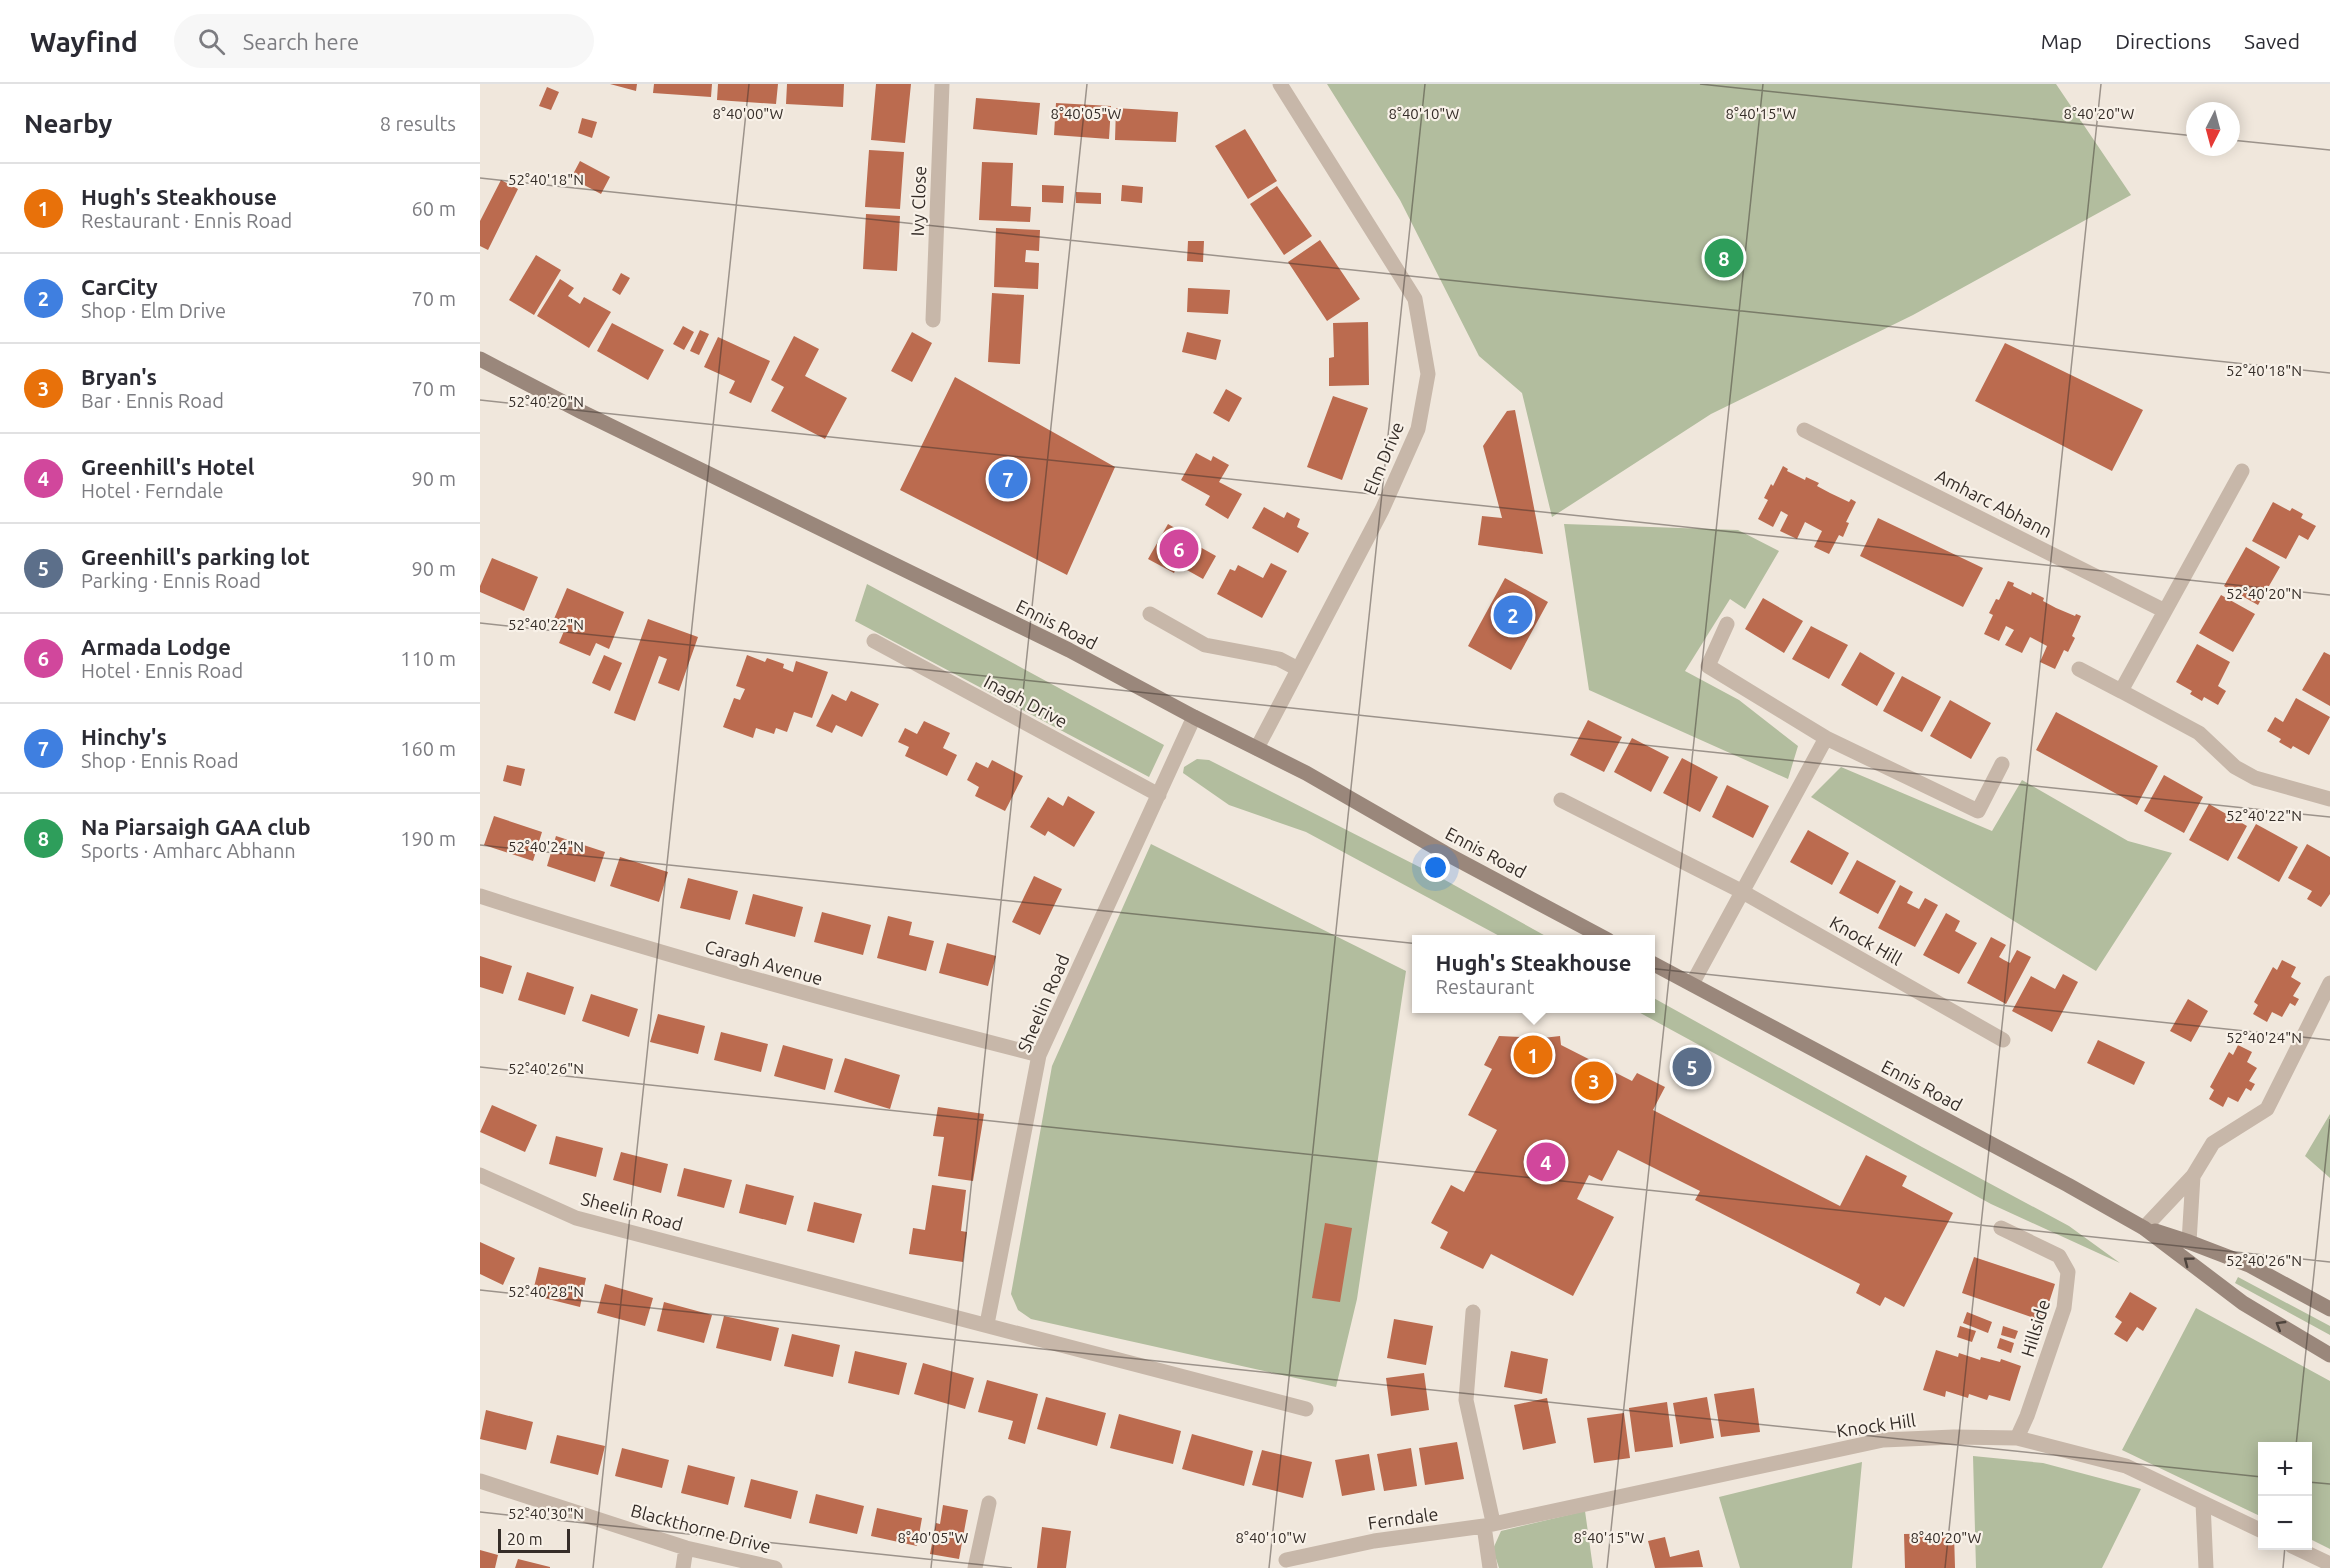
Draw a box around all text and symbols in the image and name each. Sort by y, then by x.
search box [174,14,594,68]
icon: search [195,25,228,58]
text: Wayfind [30,26,138,57]
text: Search here [243,29,359,54]
text: Map [2041,29,2082,53]
text: Directions [2115,29,2211,53]
text: Saved [2244,29,2300,53]
north arrow [2186,102,2240,156]
text: 8°40'00"W [713,105,784,122]
text: 8°40'05"W [1051,105,1122,122]
text: 8°40'10"W [1389,105,1460,122]
text: 8°40'15"W [1726,105,1797,122]
text: 8°40'20"W [2064,105,2135,122]
text: Nearby [24,109,112,138]
text: 8 results [380,112,456,135]
street label: Ivy Close [907,165,929,237]
text: 52°40'18"N [508,171,584,188]
text: Hugh's Steakhouse [81,184,277,209]
text: 1 [38,197,49,220]
text: 60 m [412,197,456,220]
text: Restaurant · Ennis Road [81,209,292,232]
pin: 8 [1704,236,1744,280]
text: CarCity [81,274,158,299]
text: 2 [38,287,49,310]
text: 70 m [412,287,456,310]
text: Shop · Elm Drive [81,299,226,322]
text: 52°40'18"N [2226,362,2302,379]
text: Bryan's [81,364,157,389]
text: 3 [38,377,49,400]
text: 70 m [412,377,456,400]
text: Bar · Ennis Road [81,389,224,412]
text: 52°40'20"N [508,393,584,410]
street label: Elm Drive [1359,419,1407,497]
text: Greenhill's Hotel [81,454,254,479]
pin: 7 [988,456,1028,502]
street label: Amharc Abhann [1932,465,2056,541]
text: 4 [38,467,49,490]
text: 90 m [412,467,456,490]
text: Hotel · Ferndale [81,479,224,502]
pin: 6 [1160,526,1198,572]
text: Greenhill's parking lot [81,544,310,569]
text: 5 [38,557,49,580]
text: 90 m [412,557,456,580]
text: Parking · Ennis Road [81,569,261,592]
text: 52°40'20"N [2226,585,2302,602]
pin: 2 [1494,592,1532,638]
street label: Ennis Road [1013,595,1101,653]
text: 52°40'22"N [508,616,584,633]
text: Armada Lodge [81,634,231,659]
text: 6 [38,647,49,670]
text: 110 m [400,647,456,670]
text: Hotel · Ennis Road [81,659,243,682]
street label: Inagh Drive [981,671,1071,731]
text: Hinchy's [81,724,167,749]
text: 7 [38,737,49,760]
text: 160 m [400,737,456,760]
text: Shop · Ennis Road [81,749,239,772]
text: 52°40'22"N [2226,807,2302,824]
text: Na Piarsaigh GAA club [81,814,311,839]
street label: Ennis Road [1442,822,1530,882]
text: 8 [38,827,49,850]
text: 190 m [400,827,456,850]
text: 52°40'24"N [508,838,584,855]
text: Sports · Amharc Abhann [81,839,296,862]
your location [1421,853,1450,882]
street label: Knock Hill [1826,911,1906,969]
popup [1412,935,1655,1013]
street label: Caragh Avenue [703,936,825,988]
text: Hugh's Steakhouse [1436,950,1631,975]
street label: Sheelin Road [1013,951,1073,1055]
text: Restaurant [1436,975,1534,998]
text: 52°40'24"N [2226,1029,2302,1046]
pin: 1 [1514,1032,1552,1078]
pin: 5 [1672,1044,1712,1090]
street label: Ennis Road [1878,1055,1966,1115]
pin: 3 [1574,1058,1614,1104]
text: 52°40'26"N [508,1060,584,1077]
pin: 4 [1526,1140,1566,1184]
street label: Sheelin Road [579,1188,685,1234]
text: 52°40'26"N [2226,1252,2302,1269]
one-way arrow [2183,1257,2194,1268]
text: 52°40'28"N [508,1283,584,1300]
street label: Hillside [2017,1297,2053,1359]
one-way arrow [2276,1321,2286,1333]
street label: Knock Hill [1835,1410,1917,1440]
map controls [2258,1442,2312,1550]
button: + [2258,1442,2312,1496]
button: − [2258,1496,2312,1550]
street label: Blackthorne Drive [629,1500,773,1556]
street label: Ferndale [1366,1503,1440,1533]
text: 52°40'30"N [508,1505,584,1522]
scale bar [498,1526,570,1554]
text: 8°40'05"W [898,1529,969,1546]
text: 8°40'10"W [1236,1529,1307,1546]
text: 8°40'15"W [1574,1529,1645,1546]
text: 8°40'20"W [1911,1529,1982,1546]
text: 20 m [507,1530,543,1548]

